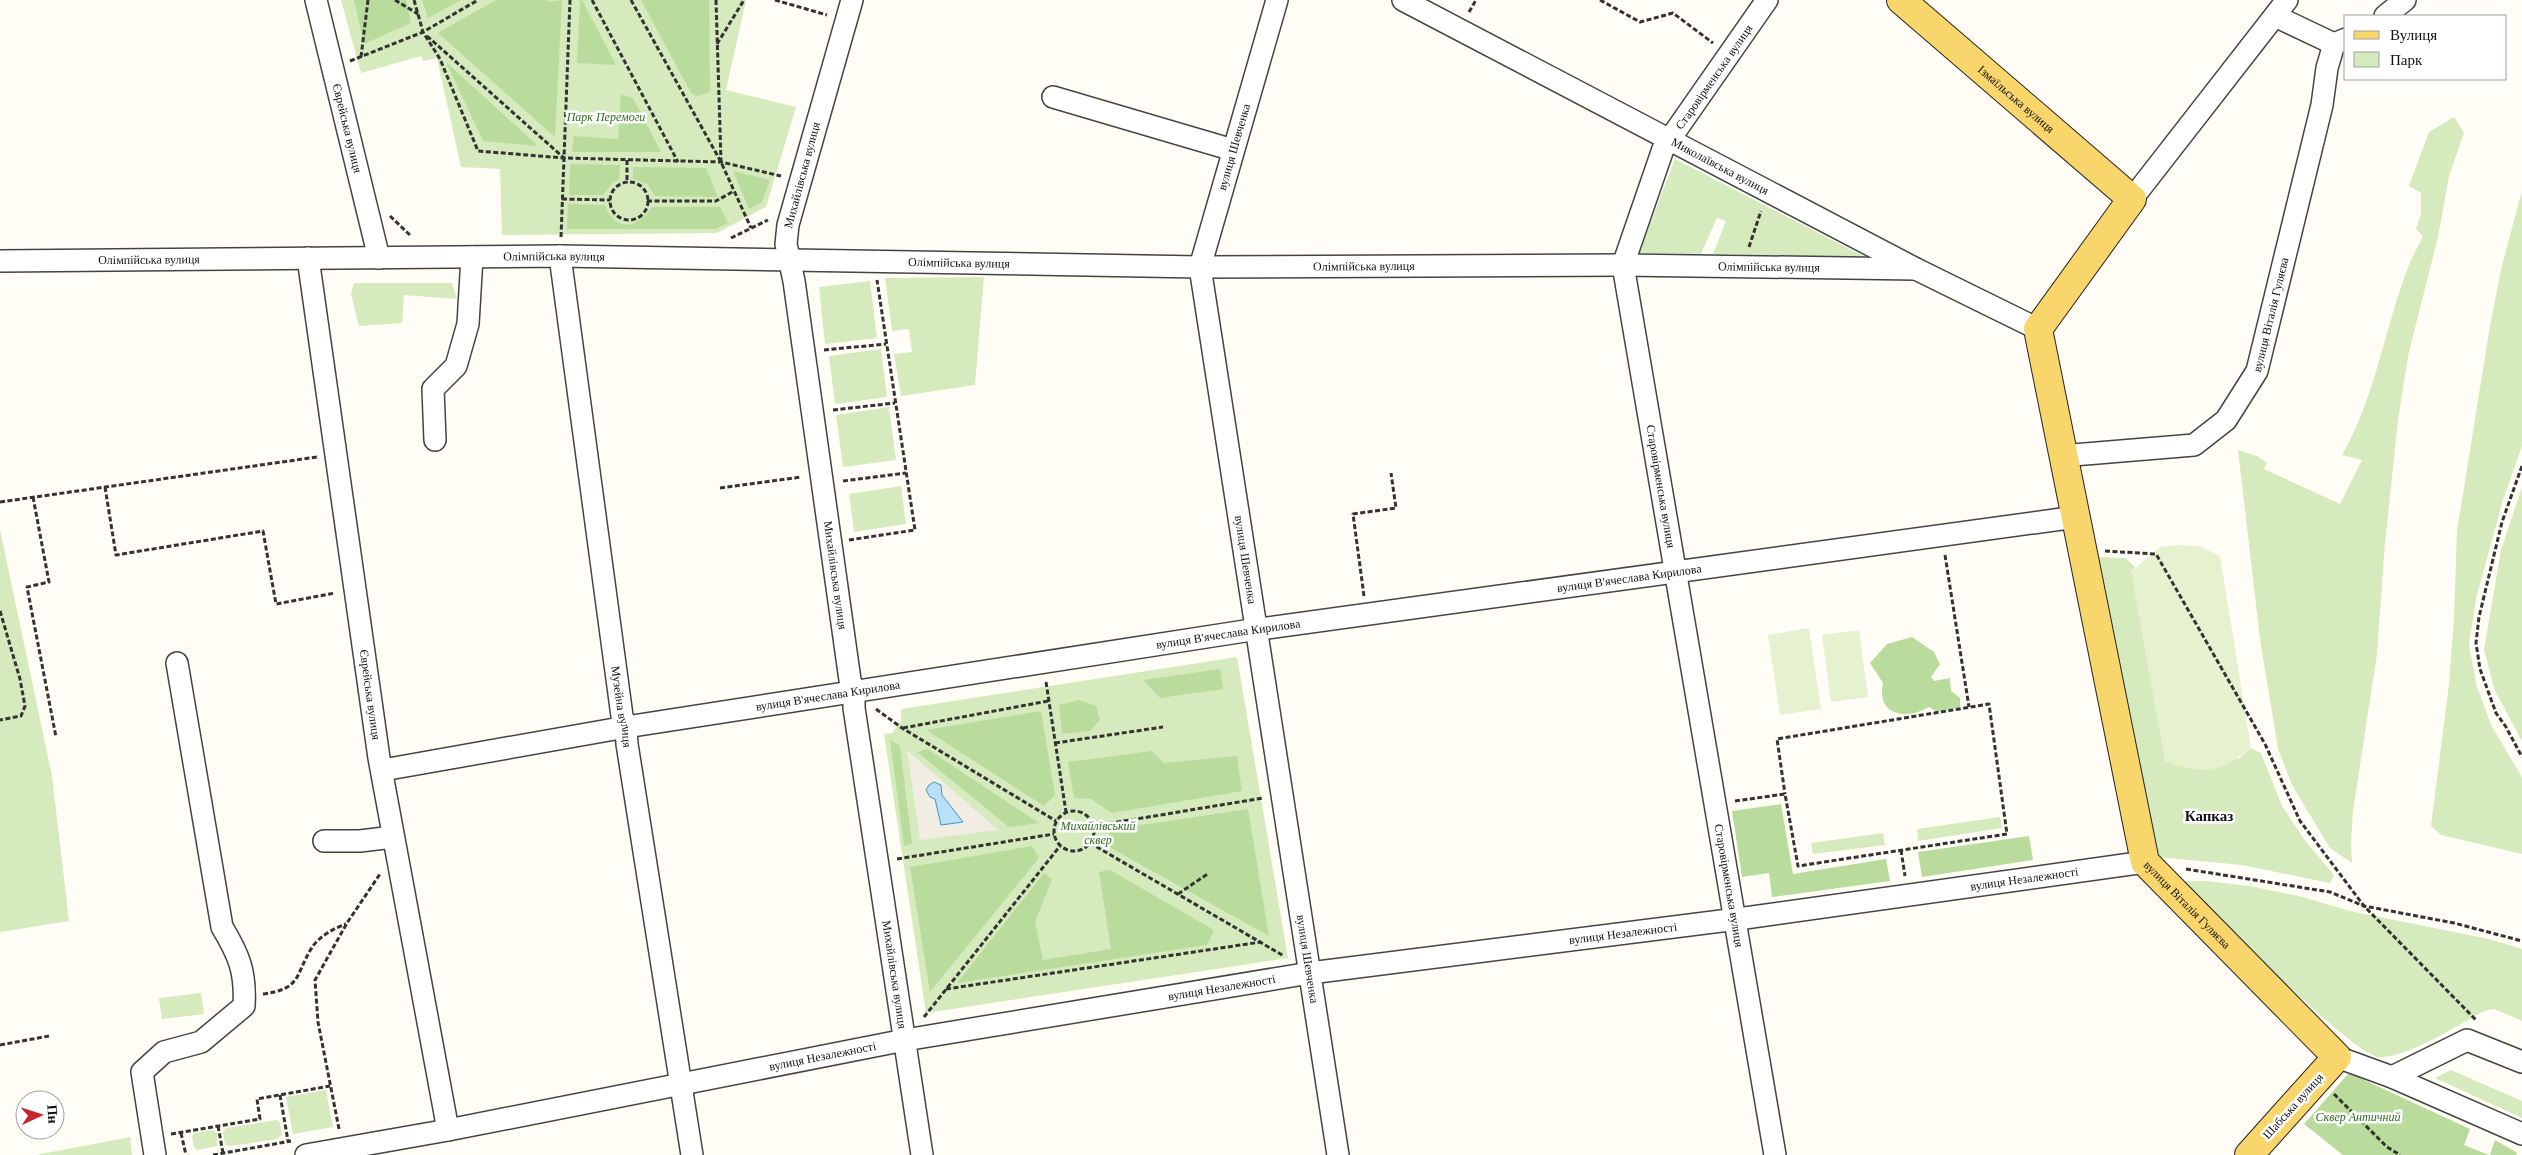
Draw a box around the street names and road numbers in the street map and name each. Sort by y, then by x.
street label: Старовірменська вулиця [1673,22,1756,132]
street label: Ізмаїльська вулиця [1975,63,2058,136]
street label: Єврейська вулиця [330,82,365,175]
street label: вулиця Шевченка [1215,101,1253,192]
street label: Михайлівська вулиця [781,120,823,230]
street label: Миколаївська вулиця [1669,135,1772,198]
street label: Олімпійська вулиця [503,249,605,264]
street label: Олімпійська вулиця [98,252,200,267]
street label: Олімпійська вулиця [908,255,1010,271]
street label: вулиця Віталія Гуляєва [2250,255,2292,374]
street label: Олімпійська вулиця [1313,259,1415,273]
street label: Олімпійська вулиця [1718,259,1820,275]
street label: Старовірменська вулиця [1643,424,1678,549]
street label: вулиця Шевченка [1232,514,1259,606]
street label: Михайлівська вулиця [821,520,850,631]
street label: вулиця В'ячеслава Кирилова [1556,561,1703,595]
street label: вулиця В'ячеслава Кирилова [1155,616,1302,652]
street label: Єврейська вулиця [357,648,383,741]
street label: Музейна вулиця [608,665,635,749]
street label: вулиця В'ячеслава Кирилова [755,678,902,714]
street label: Старовірменська вулиця [1712,823,1746,949]
street label: вулиця Віталія Гуляєва [2141,858,2234,952]
street label: вулиця Незалежності [1970,864,2080,893]
street label: вулиця Шевченка [1294,913,1321,1005]
street label: Михайлівська вулиця [879,919,910,1030]
street label: вулиця Незалежності [1568,920,1679,947]
street label: вулиця Незалежності [1167,972,1277,1003]
street label: вулиця Незалежності [768,1039,878,1074]
street label: Шабська вулиця [2260,1070,2326,1142]

